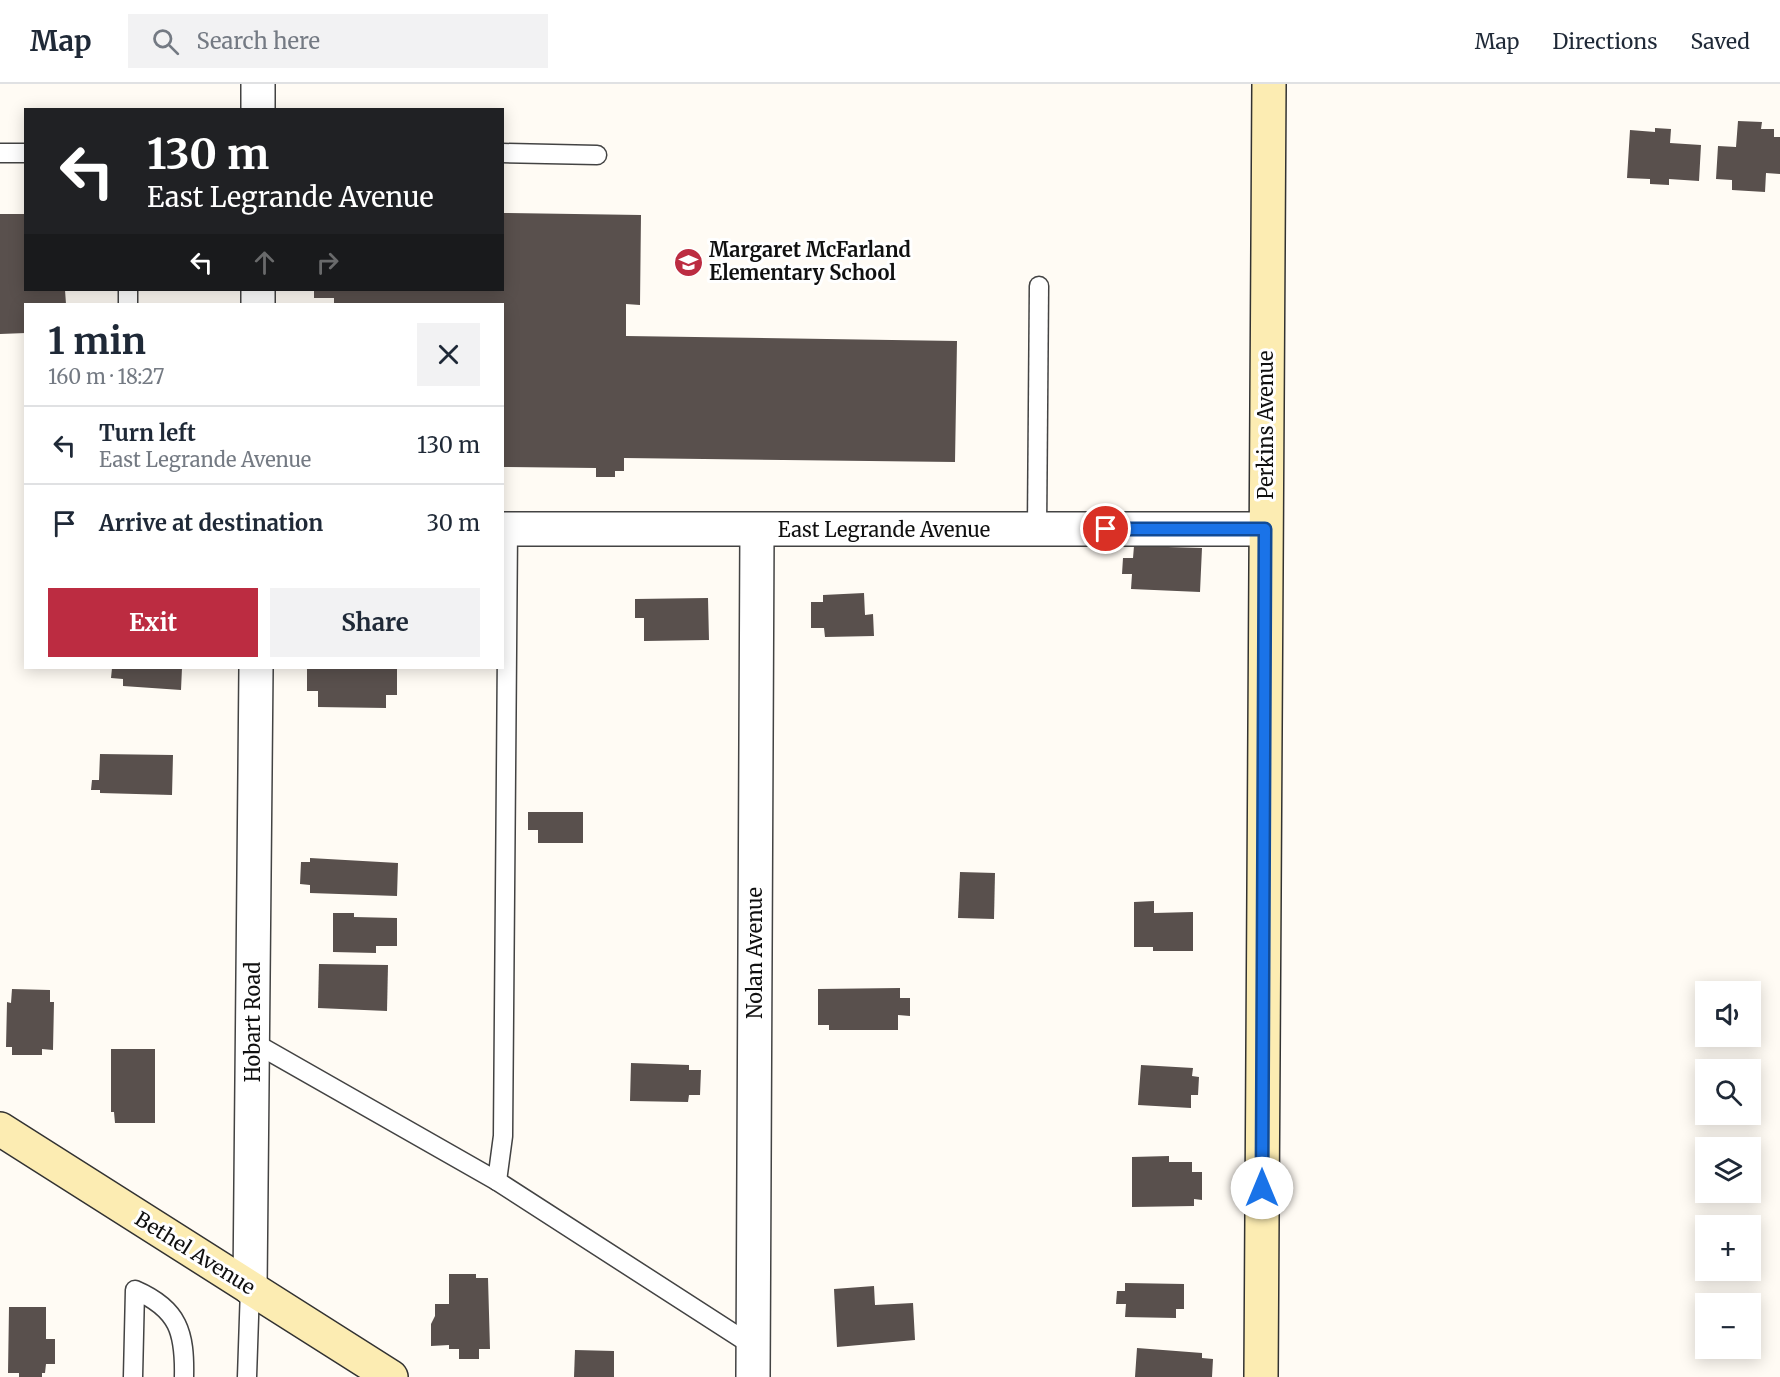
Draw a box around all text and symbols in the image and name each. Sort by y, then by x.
search box [128,14,548,68]
text: Map [30,23,92,59]
icon: search [149,25,182,58]
text: Search here [197,27,320,55]
text: Map [1475,28,1519,55]
text: Directions [1552,28,1657,55]
text: Saved [1690,28,1750,55]
text: 130 m [147,128,269,180]
icon: left [48,132,126,210]
text: East Legrande Avenue [147,180,434,214]
place label: Margaret McFarland Elementary School [709,237,911,285]
icon: left [185,246,218,279]
icon: ahead [248,246,281,279]
icon: right [311,246,344,279]
school or university icon: Margaret McFarland Elementary School [672,246,704,278]
text: 1 min [48,319,146,364]
button: close [417,323,480,386]
street label: Perkins Avenue [1253,351,1278,499]
text: 160 m · 18:27 [48,364,164,389]
text: Turn left [99,419,196,447]
icon: left [48,429,81,462]
text: 130 m [417,431,480,459]
text: East Legrande Avenue [99,447,311,472]
pin [1080,503,1131,554]
icon: arrive [48,507,81,540]
text: Arrive at destination [99,509,323,537]
text: 30 m [426,509,480,537]
icon: arrive [1089,512,1122,545]
street label: East Legrande Avenue [778,517,990,542]
button: Exit [48,588,258,657]
button: Share [270,588,480,657]
street label: Nolan Avenue [742,887,767,1019]
street label: Hobart Road [240,962,265,1082]
map controls [1695,981,1761,1359]
button: sound [1695,981,1761,1047]
button: search [1695,1059,1761,1125]
button: layers [1695,1137,1761,1203]
position arrow [1230,1156,1294,1220]
street label: Bethel Avenue [131,1206,260,1299]
button: + [1695,1215,1761,1281]
button: − [1695,1293,1761,1359]

